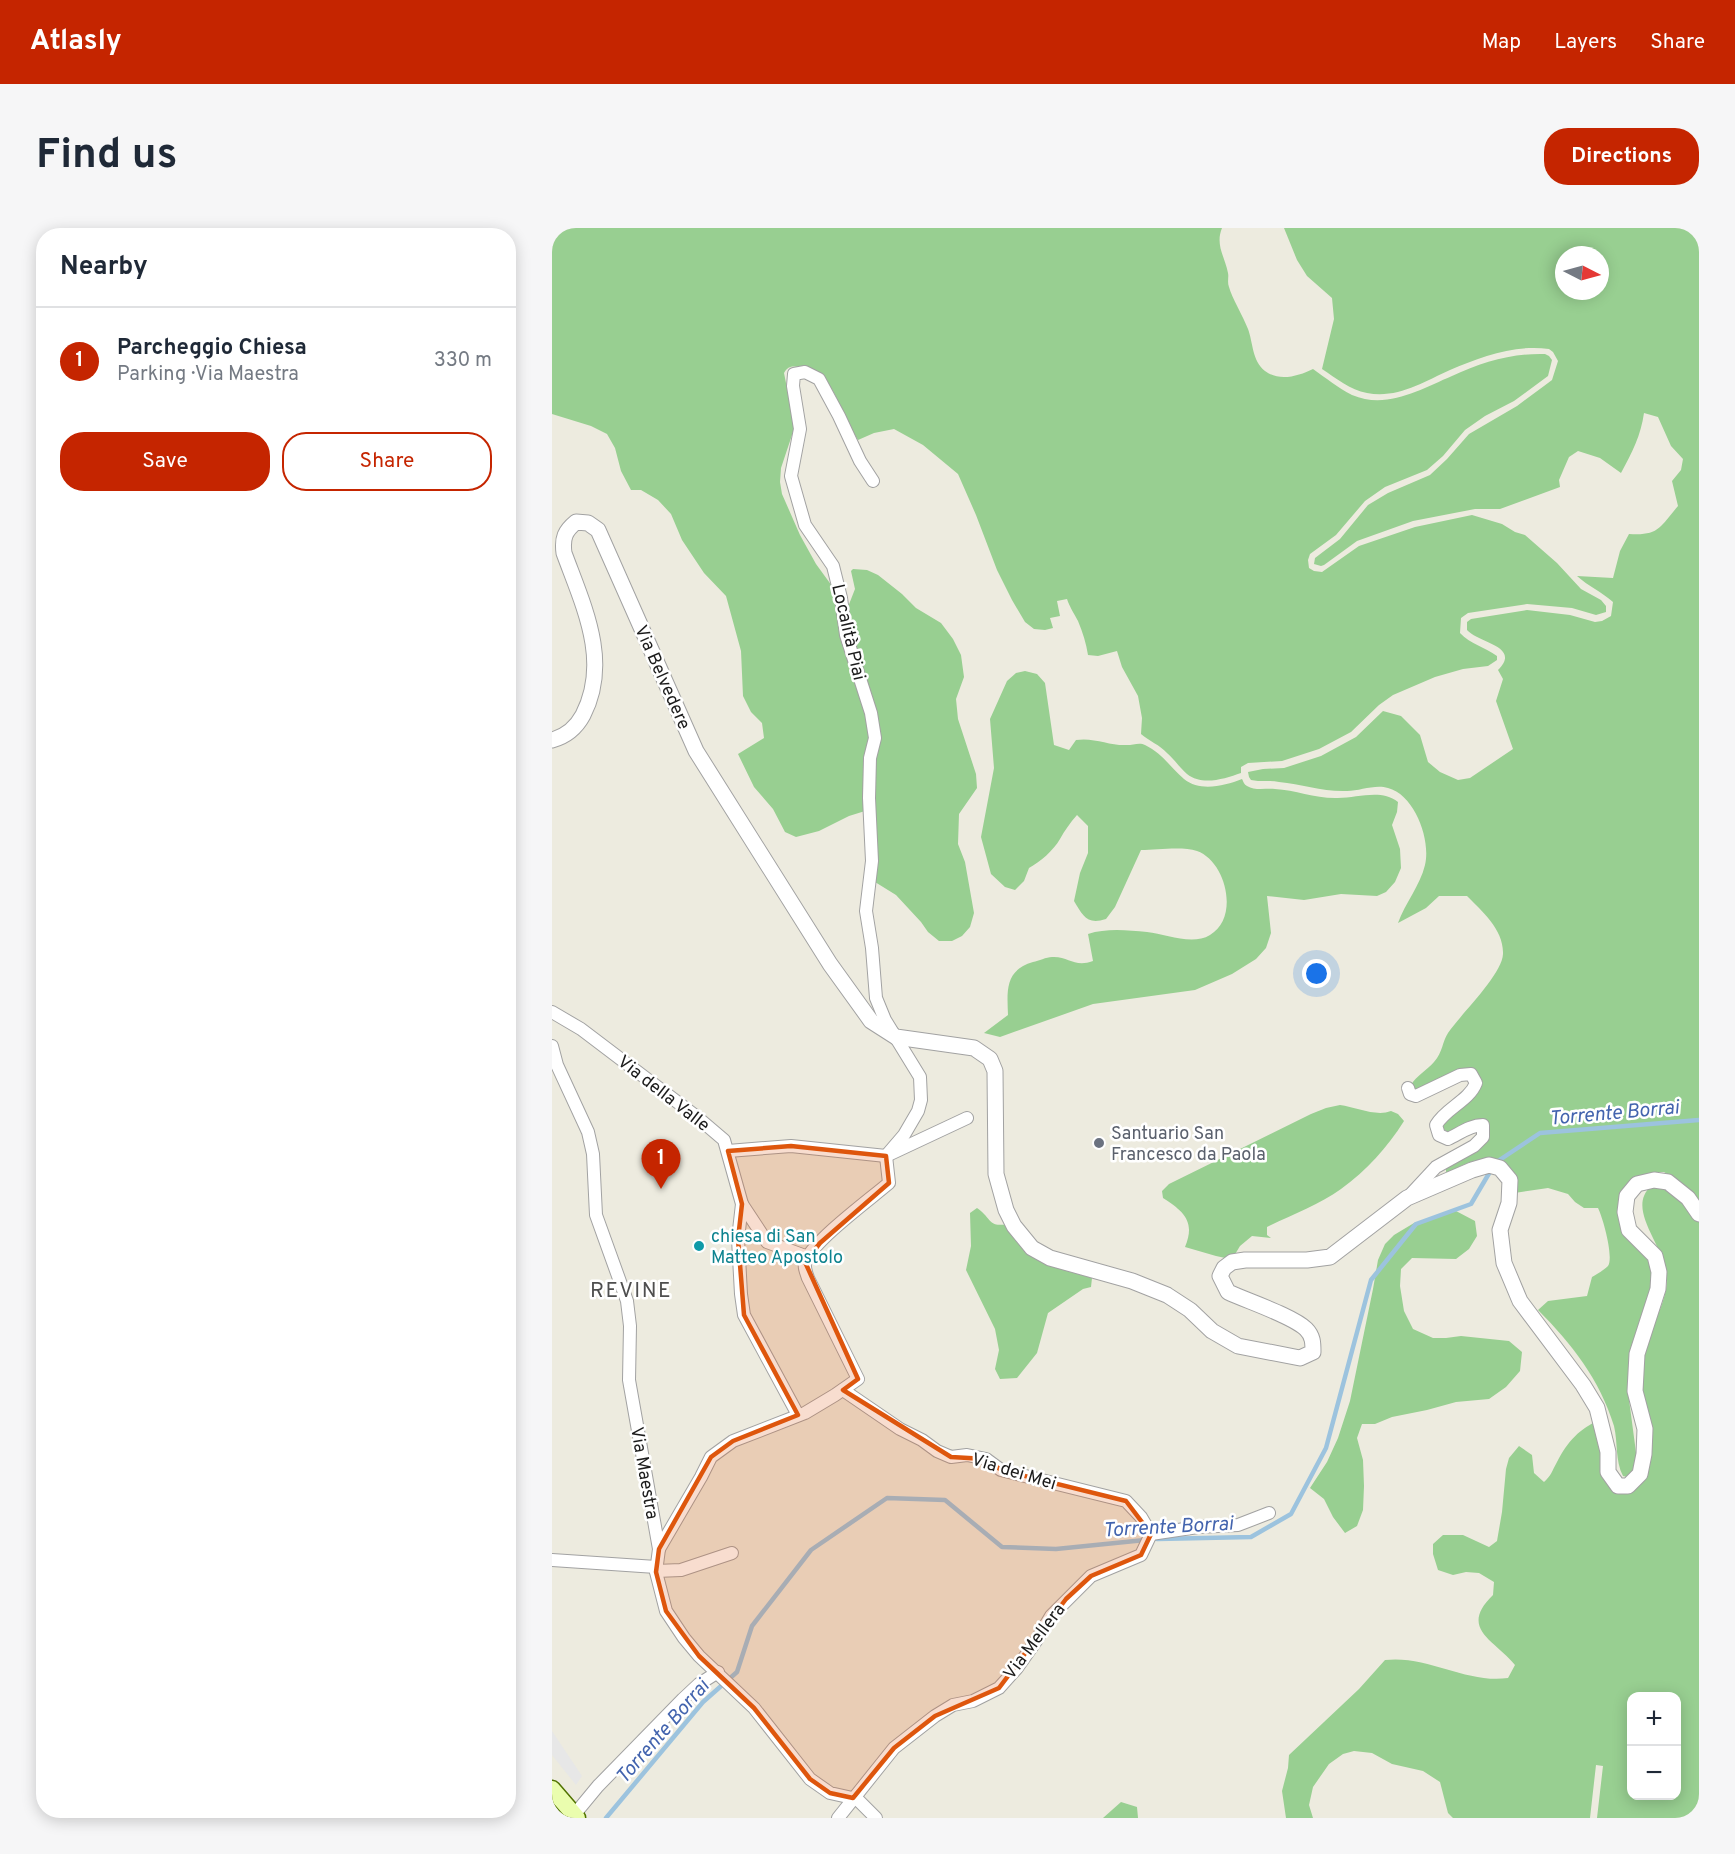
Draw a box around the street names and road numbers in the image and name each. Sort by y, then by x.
street label: Località Piai [825,582,870,683]
street label: Via Belvedere [628,622,695,733]
street label: Via della Valle [612,1051,714,1137]
street label: Via Maestra [624,1425,663,1521]
street label: Via dei Mei [968,1449,1059,1496]
street label: Via Mellera [999,1599,1071,1685]

